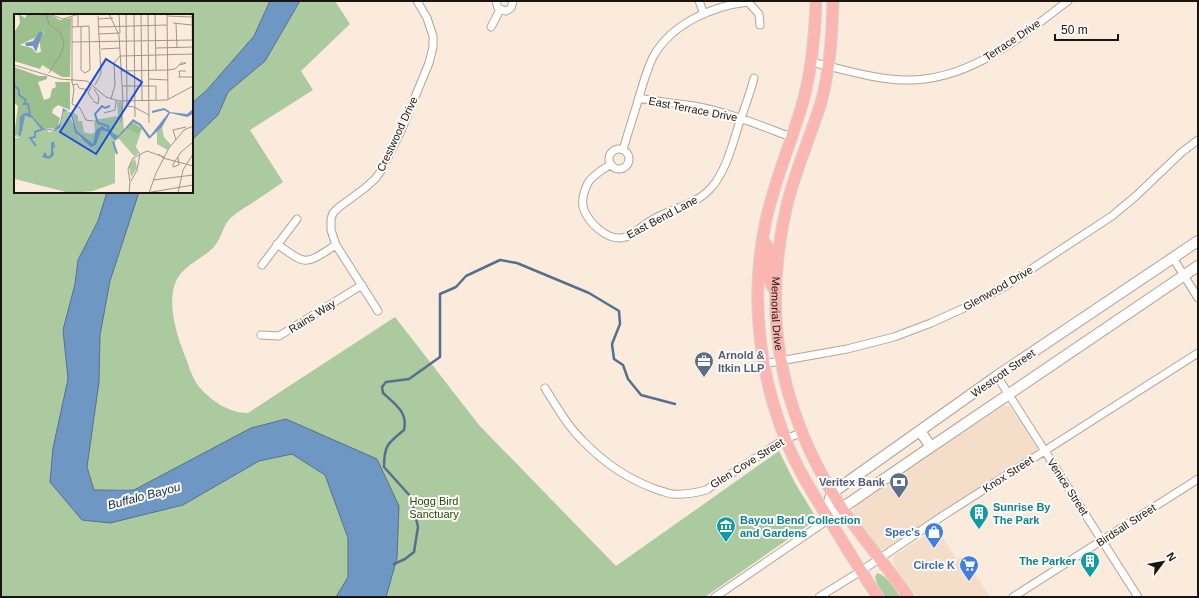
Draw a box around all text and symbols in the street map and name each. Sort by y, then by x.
inset map [14,14,193,193]
scale bar [1055,16,1118,42]
street label: Terrace Drive [982,17,1042,63]
text: 50 m [1061,23,1088,37]
street label: East Terrace Drive [648,94,738,124]
street label: Crestwood Drive [374,95,420,173]
street label: East Bend Lane [625,193,699,241]
street label: Glenwood Drive [961,263,1035,313]
street label: Memorial Drive [769,276,785,351]
street label: Rains Way [286,297,338,335]
street label: Westcott Street [969,347,1037,399]
place label: Arnold & Itkin LLP [718,349,764,374]
office icon: Arnold & Itkin LLP [693,350,715,378]
street label: Glen Cove Street [708,436,786,490]
street label: Knox Street [981,453,1035,495]
street label: Venice Street [1045,456,1091,518]
bank icon: Veritex Bank [888,471,910,499]
place label: Veritex Bank [819,476,886,488]
water label: Buffalo Bayou [106,479,182,512]
park label: Hogg Bird Sanctuary [409,495,459,520]
place label: Sunrise By The Park [993,501,1051,526]
street label: Birdsall Street [1094,501,1158,549]
building icon: Sunrise By The Park [968,502,990,530]
place label: Bayou Bend Collection and Gardens [740,514,861,539]
museum icon: Bayou Bend Collection and Gardens [715,515,737,543]
shop icon: Spec's [923,521,945,549]
place label: Spec's [885,526,920,538]
north arrow [1143,542,1183,582]
building icon: The Parker [1079,550,1101,578]
text: N [1164,550,1179,563]
supermarket icon: Circle K [958,554,980,582]
place label: The Parker [1019,555,1077,567]
place label: Circle K [913,559,955,571]

